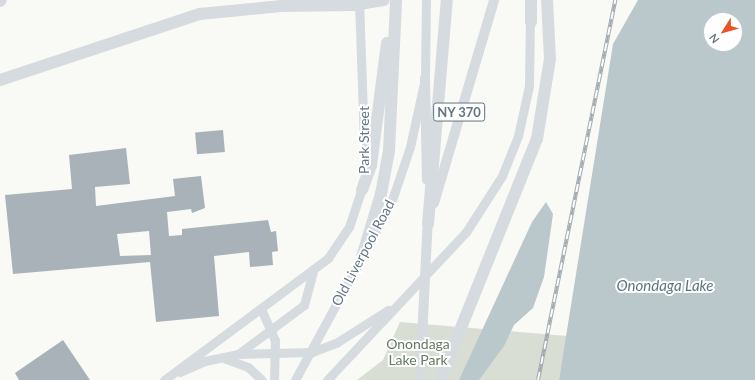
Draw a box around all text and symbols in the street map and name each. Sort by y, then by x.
north arrow [703,12,743,52]
text: N [706,32,722,46]
road number: NY 370 [432,101,486,123]
street label: Park Street [356,106,372,174]
street label: Old Liverpool Road [328,197,398,309]
water label: Onondaga Lake [617,277,713,295]
park label: Onondaga Lake Park [386,336,450,368]

